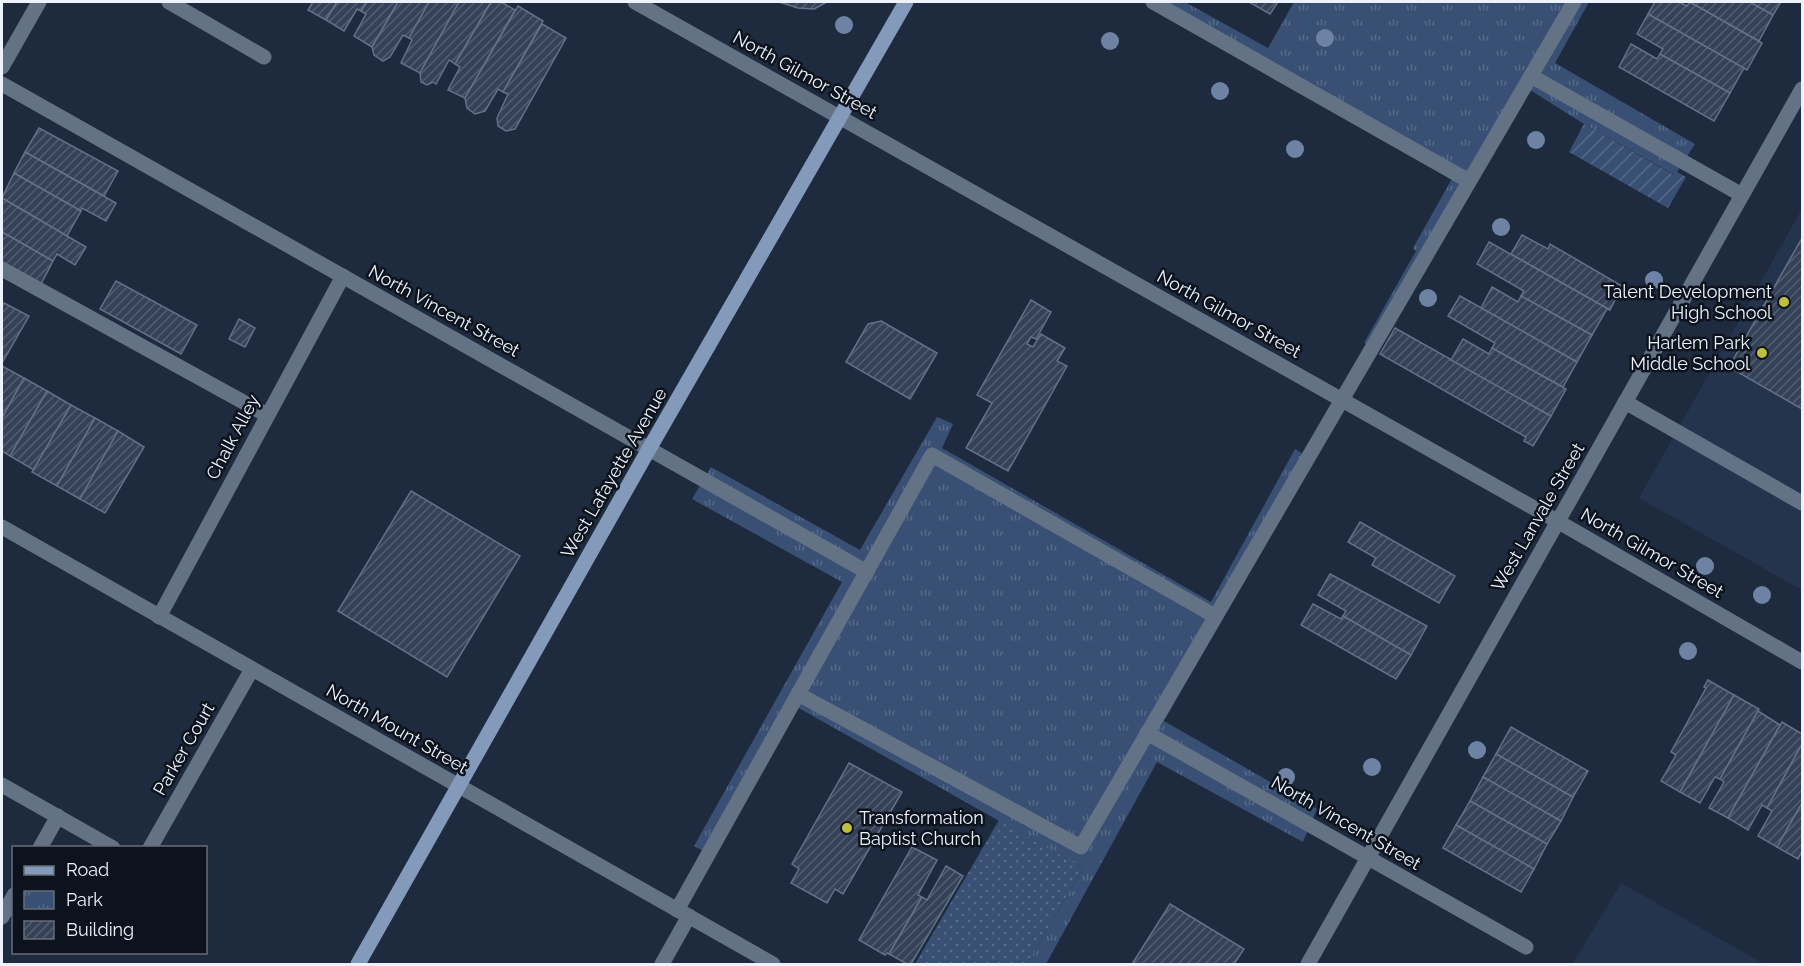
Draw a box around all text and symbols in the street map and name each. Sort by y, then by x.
street label: North Gilmor Street [730,26,881,123]
street label: North Vincent Street [365,260,523,361]
street label: North Gilmor Street [1154,265,1305,362]
place label: Talent Development High School [1603,281,1772,323]
marker: Talent Development High School [1777,295,1791,309]
place label: Harlem Park Middle School [1630,332,1750,374]
marker: Harlem Park Middle School [1755,346,1769,360]
street label: West Lafayette Avenue [556,384,671,561]
street label: Chalk Alley [201,391,264,483]
street label: West Lanvale Street [1487,439,1588,594]
street label: North Gilmor Street [1577,503,1727,602]
street label: North Mount Street [323,680,472,778]
street label: Parker Court [149,699,219,799]
street label: North Vincent Street [1268,771,1425,874]
place label: Transformation Baptist Church [859,807,984,849]
marker: Transformation Baptist Church [840,821,854,835]
legend [12,846,207,954]
text: Road [66,859,109,880]
text: Park [66,889,103,910]
text: Building [66,919,134,940]

